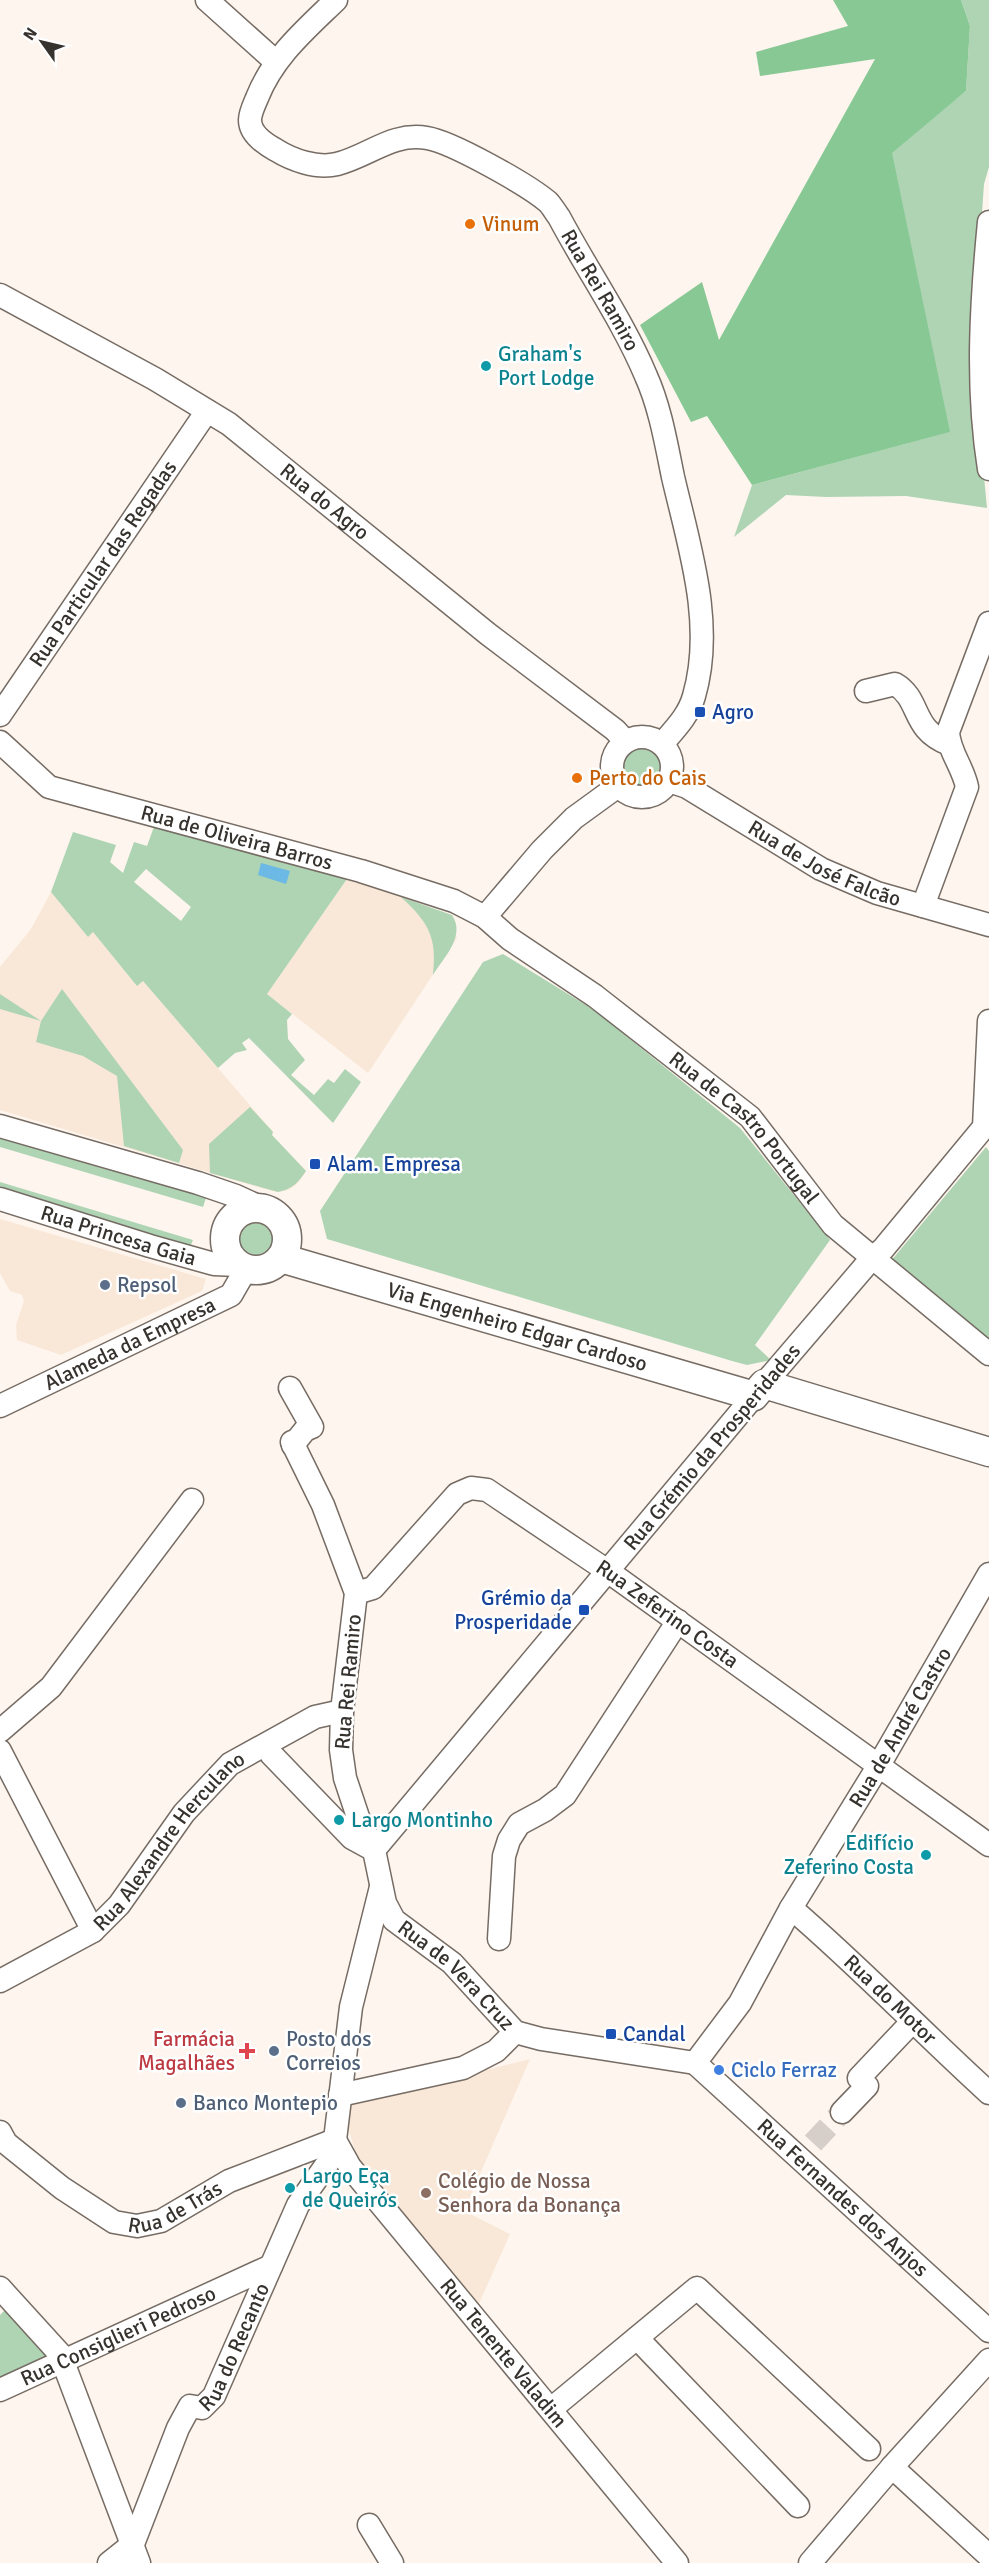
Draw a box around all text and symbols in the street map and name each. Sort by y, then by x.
north arrow [12,12,72,72]
text: N [19,24,42,44]
place label: Vinum [482,211,539,237]
marker: Vinum [463,217,477,231]
street label: Rua Rei Ramiro [555,225,645,355]
place label: Graham's Port Lodge [498,341,594,391]
marker: Graham's Port Lodge [479,359,493,373]
street label: Rua Particular das Regadas [24,456,182,672]
street label: Rua do Agro [275,458,375,546]
place label: Agro [712,699,754,725]
marker: Agro [693,705,707,719]
place label: Perto do Cais [589,765,706,791]
marker: Perto do Cais [570,771,584,785]
street label: Rua de Oliveira Barros [138,799,336,876]
street label: Rua de José Falcão [743,815,904,912]
street label: Rua de Castro Portugal [664,1046,825,1209]
place label: Alam. Empresa [327,1151,461,1177]
marker: Alam. Empresa [308,1157,322,1171]
street label: Rua Princesa Gaia [38,1200,199,1271]
place label: Repsol [117,1272,177,1298]
street label: Via Engenheiro Edgar Cardoso [384,1277,650,1377]
marker: Repsol [98,1278,112,1292]
street label: Alameda da Empresa [40,1291,220,1396]
street label: Rua Grémio da Prosperidades [618,1338,806,1556]
street label: Rua Zeferino Costa [591,1554,744,1674]
place label: Grémio da Prosperidade [454,1585,572,1635]
marker: Grémio da Prosperidade [577,1603,591,1617]
street label: Rua Rei Ramiro [329,1613,367,1751]
street label: Rua de André Castro [843,1643,957,1812]
street label: Rua Alexandre Herculano [88,1745,249,1936]
place label: Largo Montinho [351,1807,493,1833]
marker: Largo Montinho [332,1813,346,1827]
place label: Edifício Zeferino Costa [783,1830,914,1880]
marker: Edifício Zeferino Costa [919,1848,933,1862]
street label: Rua de Vera Cruz [393,1914,520,2036]
street label: Rua do Motor [838,1949,942,2050]
place label: Candal [623,2021,686,2047]
place label: Farmácia Magalhães [138,2026,235,2076]
place label: Posto dos Correios [286,2026,371,2076]
marker: Candal [604,2027,618,2041]
marker: Farmácia Magalhães [240,2044,254,2058]
marker: Posto dos Correios [267,2044,281,2058]
place label: Ciclo Ferraz [731,2057,837,2083]
marker: Ciclo Ferraz [712,2063,726,2077]
place label: Banco Montepio [193,2090,338,2116]
marker: Banco Montepio [174,2096,188,2110]
street label: Rua Fernandes dos Anjos [752,2113,934,2282]
place label: Largo Eça de Queirós [302,2163,397,2213]
place label: Colégio de Nossa Senhora da Bonança [438,2168,621,2218]
street label: Rua de Trás [126,2175,227,2239]
marker: Largo Eça de Queirós [283,2181,297,2195]
marker: Colégio de Nossa Senhora da Bonança [419,2186,433,2200]
street label: Rua Tenente Valadim [434,2273,573,2433]
street label: Rua do Recanto [193,2279,275,2417]
street label: Rua Consiglieri Pedroso [16,2280,220,2392]

